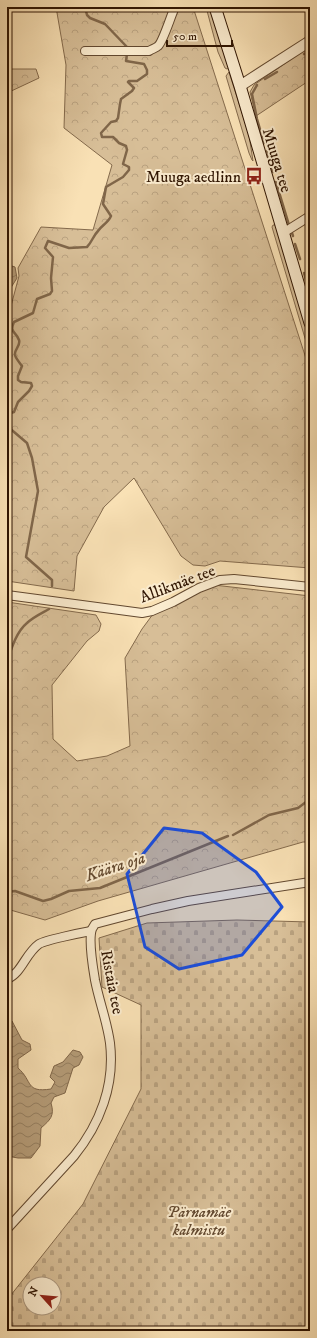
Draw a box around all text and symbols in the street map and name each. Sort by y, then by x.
scale bar [167,22,232,48]
text: 50 m [173,29,197,44]
street label: Muuga tee [258,126,296,195]
bus stop icon: Muuga aedlinn [244,166,264,186]
place label: Muuga aedlinn [146,167,242,187]
street label: Allikmäe tee [137,560,218,607]
water label: Käära oja [82,847,148,887]
street label: Ristaia tee [96,948,128,1016]
park label: Pärnamäe kalmistu [167,1202,231,1240]
north arrow [22,1276,62,1316]
text: N [26,1285,42,1299]

